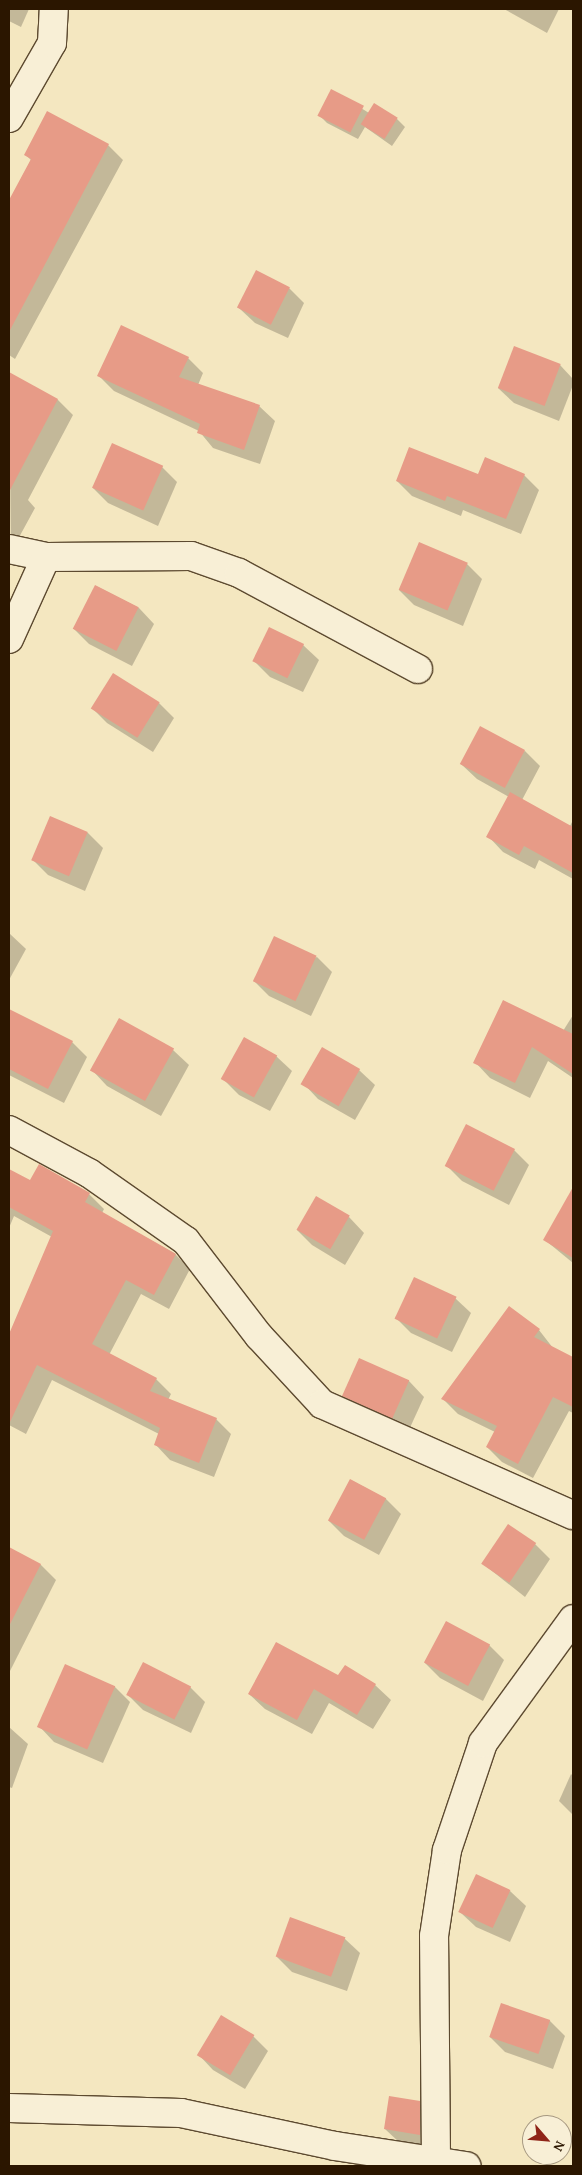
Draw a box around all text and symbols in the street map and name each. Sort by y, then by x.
north arrow [522,2115,572,2165]
text: N [548,2138,571,2155]

